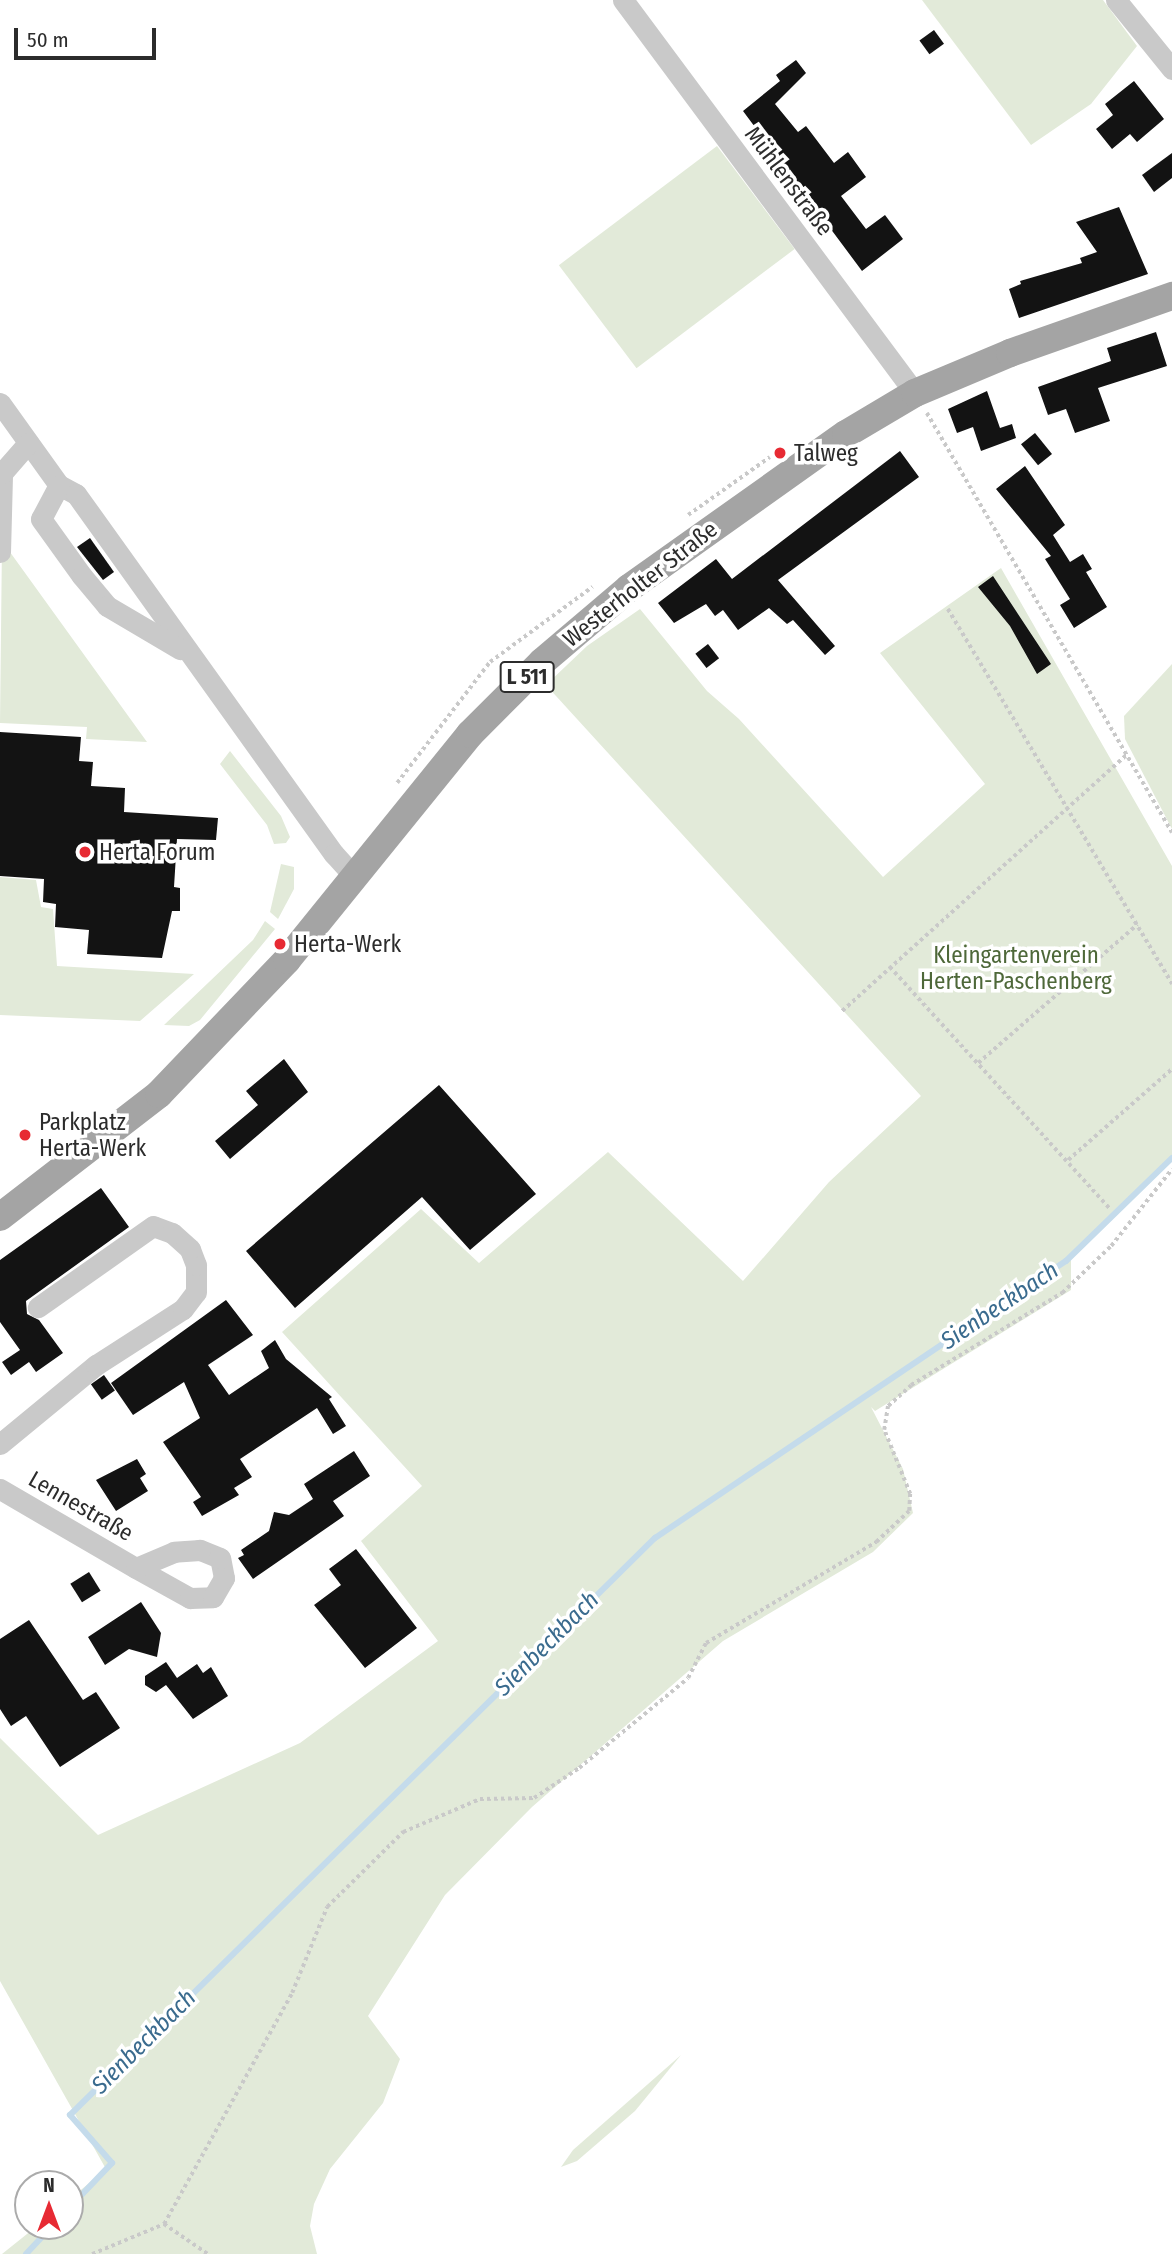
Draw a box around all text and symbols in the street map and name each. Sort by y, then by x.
scale bar [18,14,159,58]
text: 50 m [27,27,69,53]
street label: Mühlenstraße [739,121,839,241]
place label: Talweg [794,439,858,467]
marker: Talweg [772,445,788,461]
street label: Westerholter Straße [557,515,723,653]
road number: L 511 [499,660,555,694]
place label: Herta Forum [99,838,215,866]
marker: Herta Forum [77,844,93,860]
place label: Herta-Werk [294,930,401,958]
marker: Herta-Werk [272,936,288,952]
park label: Kleingartenverein Herten-Paschenberg [920,941,1112,995]
place label: Parkplatz Herta-Werk [39,1108,146,1162]
marker: Parkplatz Herta-Werk [17,1127,33,1143]
water label: Sienbeckbach [936,1256,1064,1356]
street label: Lennestraße [24,1465,138,1547]
water label: Sienbeckbach [489,1586,605,1702]
water label: Sienbeckbach [86,1984,202,2100]
north arrow [14,2170,84,2240]
text: N [43,2174,55,2197]

